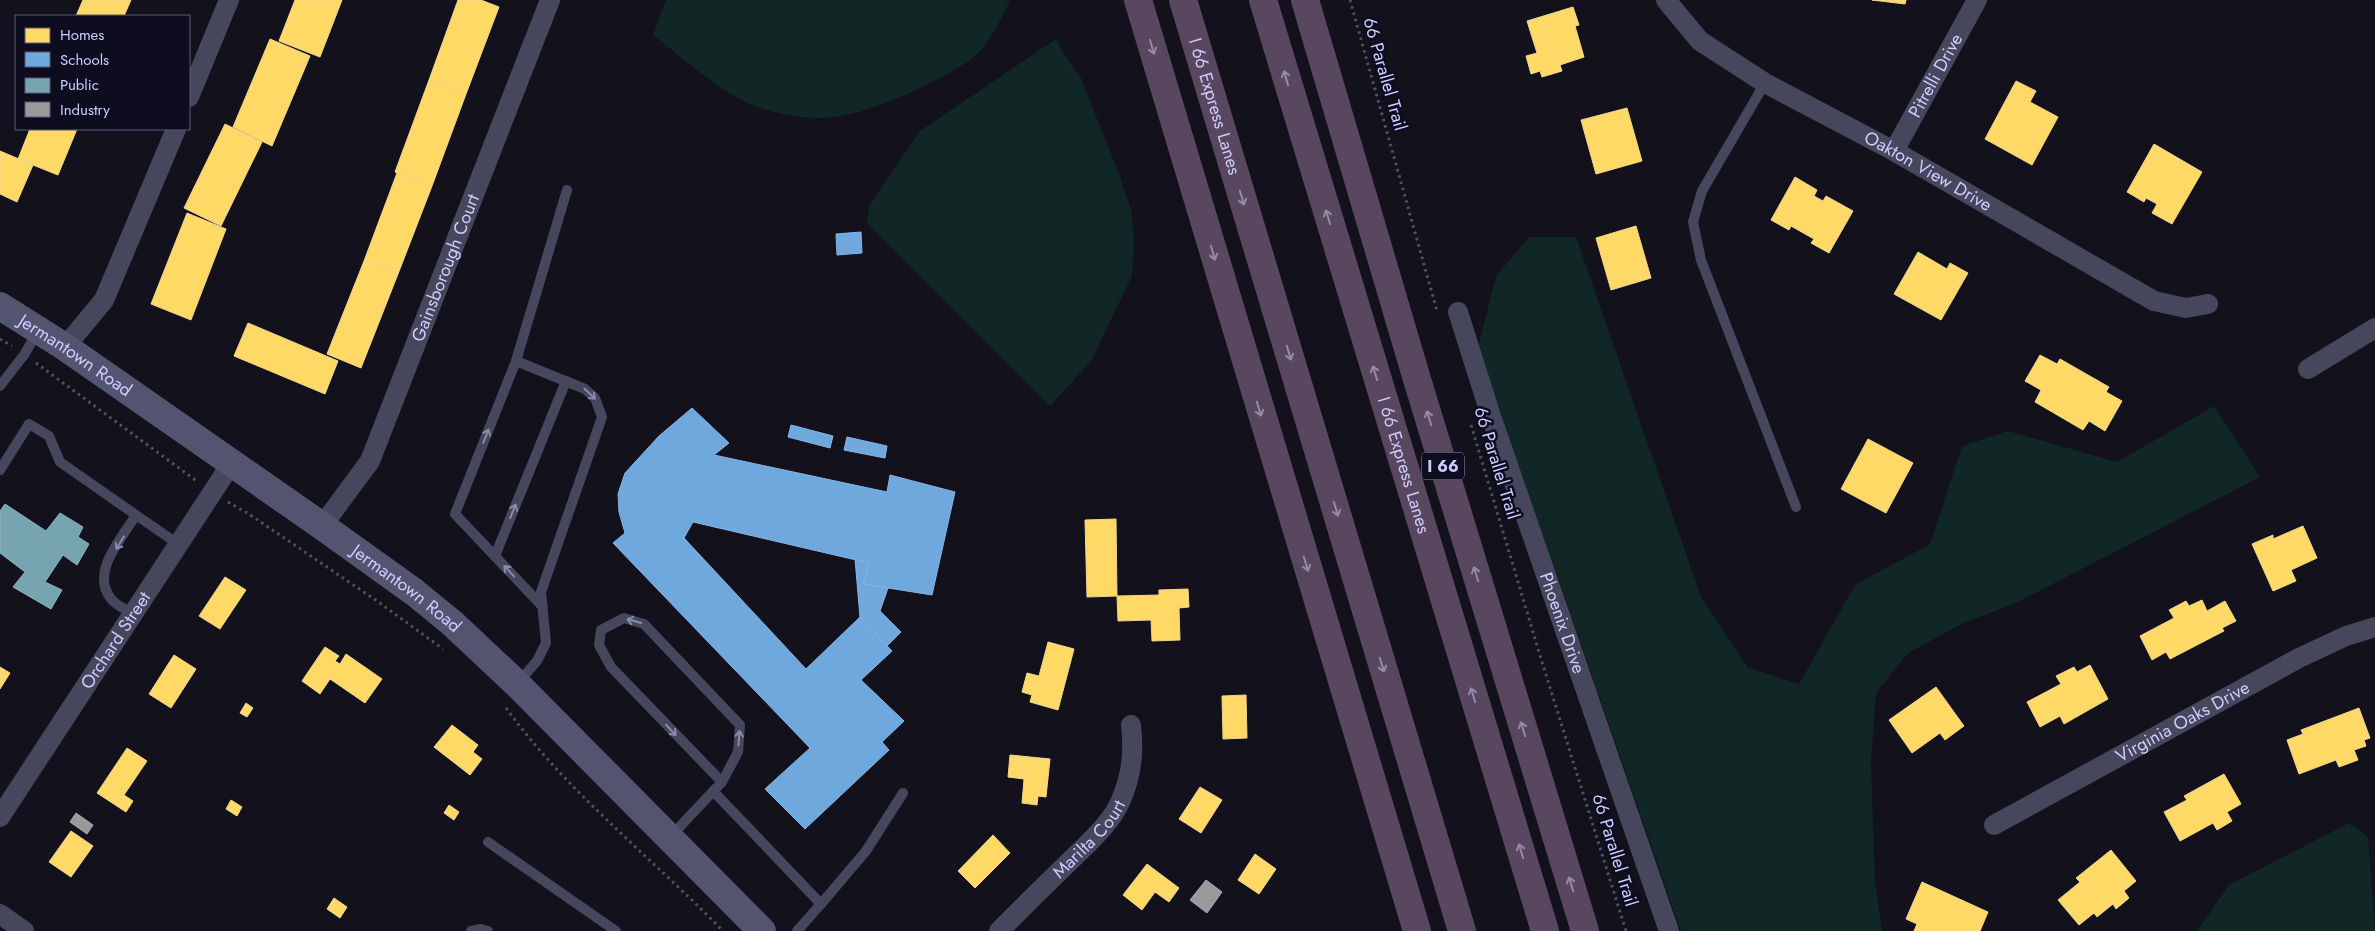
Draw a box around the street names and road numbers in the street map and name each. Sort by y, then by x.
street label: 66 Parallel Trail [1356,14,1414,134]
street label: Pitrelli Drive [1902,29,1969,122]
street label: I 66 Express Lanes [1182,35,1248,178]
street label: Oakton View Drive [1860,125,1997,218]
street label: Gainsborough Court [405,190,486,346]
street label: Jermantown Road [12,307,137,403]
street label: I 66 Express Lanes [1371,394,1437,537]
street label: 66 Parallel Trail [1468,403,1526,523]
road number: I 66 [1422,452,1464,480]
street label: Jermantown Road [345,537,467,638]
street label: Phoenix Drive [1533,569,1592,677]
street label: Orchard Street [74,586,157,694]
street label: Virginia Oaks Drive [2111,675,2254,769]
street label: 66 Parallel Trail [1586,790,1644,910]
street label: Marilta Court [1047,795,1133,884]

